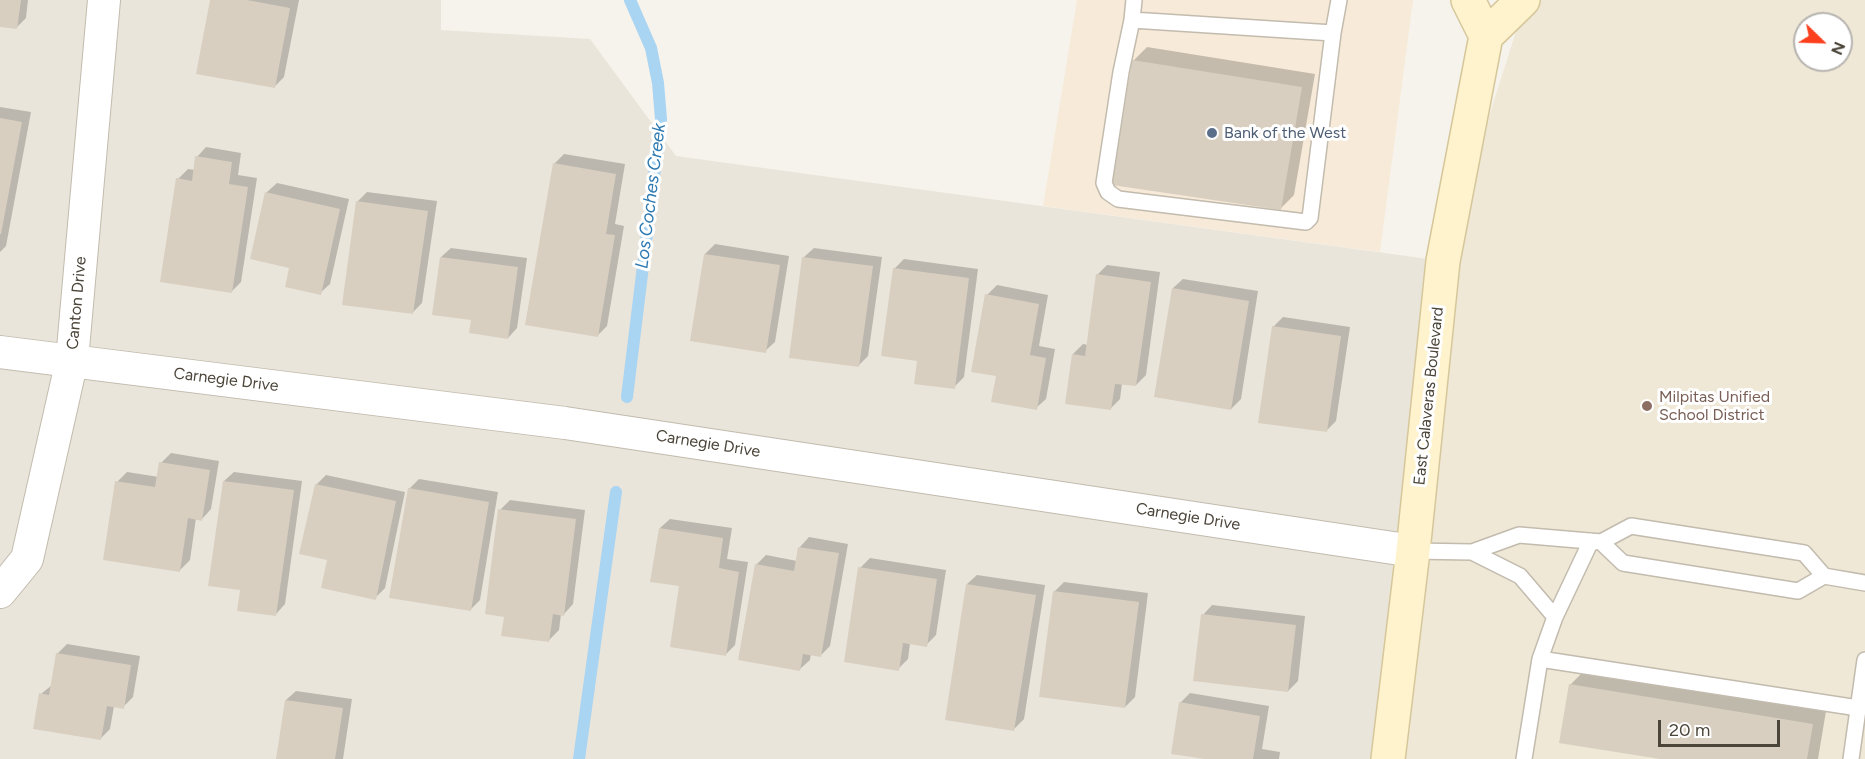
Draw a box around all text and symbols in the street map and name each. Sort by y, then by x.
north arrow [1793,12,1853,72]
text: N [1827,39,1849,58]
water label: Los Coches Creek [631,122,671,270]
place label: Bank of the West [1224,123,1346,143]
marker: Bank of the West [1205,126,1219,140]
street label: Canton Drive [63,255,91,351]
street label: East Calaveras Boulevard [1410,306,1448,486]
street label: Carnegie Drive [172,364,280,396]
place label: Milpitas Unified School District [1659,387,1770,425]
marker: Milpitas Unified School District [1640,399,1654,413]
street label: Carnegie Drive [654,426,762,462]
street label: Carnegie Drive [1134,499,1242,535]
scale bar [1661,708,1782,746]
text: 20 m [1669,719,1710,741]

